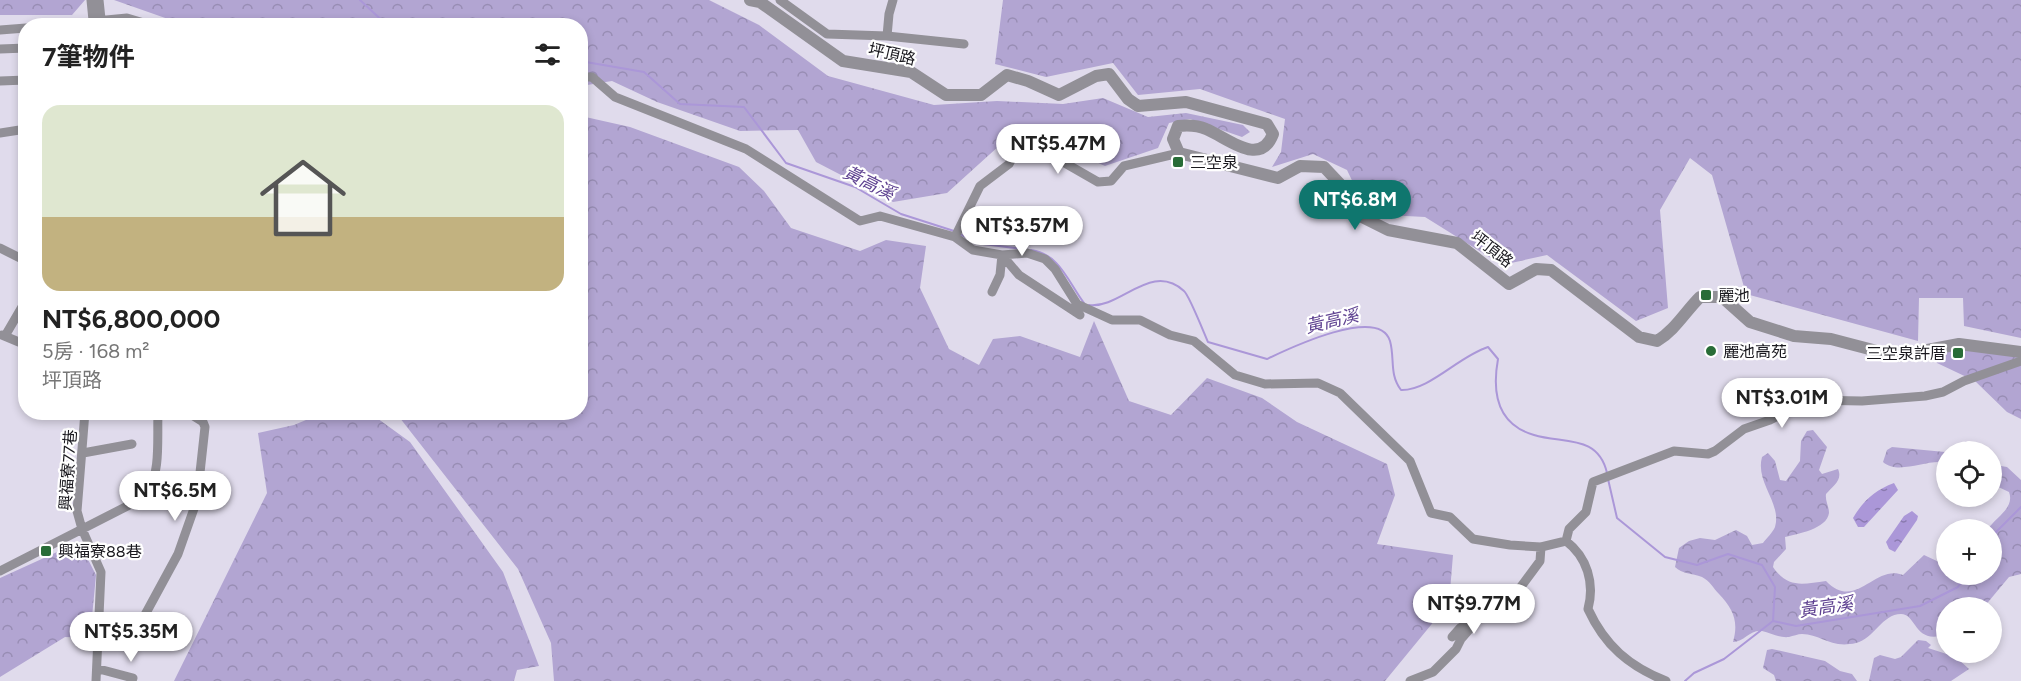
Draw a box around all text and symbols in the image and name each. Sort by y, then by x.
icon: filters [531,38,564,71]
street label: 坪頂路 [866,39,918,69]
text: 7筆物件 [42,41,134,73]
pin: NT$5.47M [996,124,1120,175]
text: NT$5.47M [1010,131,1106,155]
icon: home [249,144,357,252]
place label: 三空泉 [1190,153,1238,172]
marker: 三空泉 [1171,155,1185,169]
water label: 黃高溪 [840,161,901,206]
pin: NT$6.8M [1300,180,1410,231]
text: NT$6.8M [1313,187,1397,211]
pin: NT$3.57M [960,206,1084,257]
text: NT$3.57M [975,213,1069,237]
street label: 坪頂路 [1467,227,1517,271]
place label: 麗池 [1718,286,1750,305]
marker: 麗池 [1699,288,1713,302]
text: NT$6,800,000 [42,303,220,335]
water label: 黃高溪 [1303,304,1364,338]
text: 5房 · 168 m² [42,339,150,363]
place label: 麗池高苑 [1723,342,1787,361]
marker: 麗池高苑 [1704,344,1718,358]
place label: 三空泉許厝 [1866,344,1946,363]
marker: 三空泉許厝 [1951,346,1965,360]
text: 坪頂路 [42,368,102,392]
pin: NT$3.01M [1720,378,1844,429]
text: NT$3.01M [1736,385,1828,409]
street label: 興福寮77巷 [56,429,80,511]
map controls [1936,441,2002,663]
button: locate [1936,441,2002,507]
pin: NT$6.5M [120,471,230,522]
text: NT$6.5M [133,478,217,502]
button: + [1936,519,2002,585]
place label: 興福寮88巷 [58,542,142,561]
marker: 興福寮88巷 [39,544,53,558]
pin: NT$9.77M [1412,584,1536,635]
text: NT$9.77M [1427,591,1521,615]
water label: 黃高溪 [1798,592,1857,622]
button: − [1936,597,2002,663]
pin: NT$5.35M [69,612,193,663]
text: NT$5.35M [84,619,178,643]

